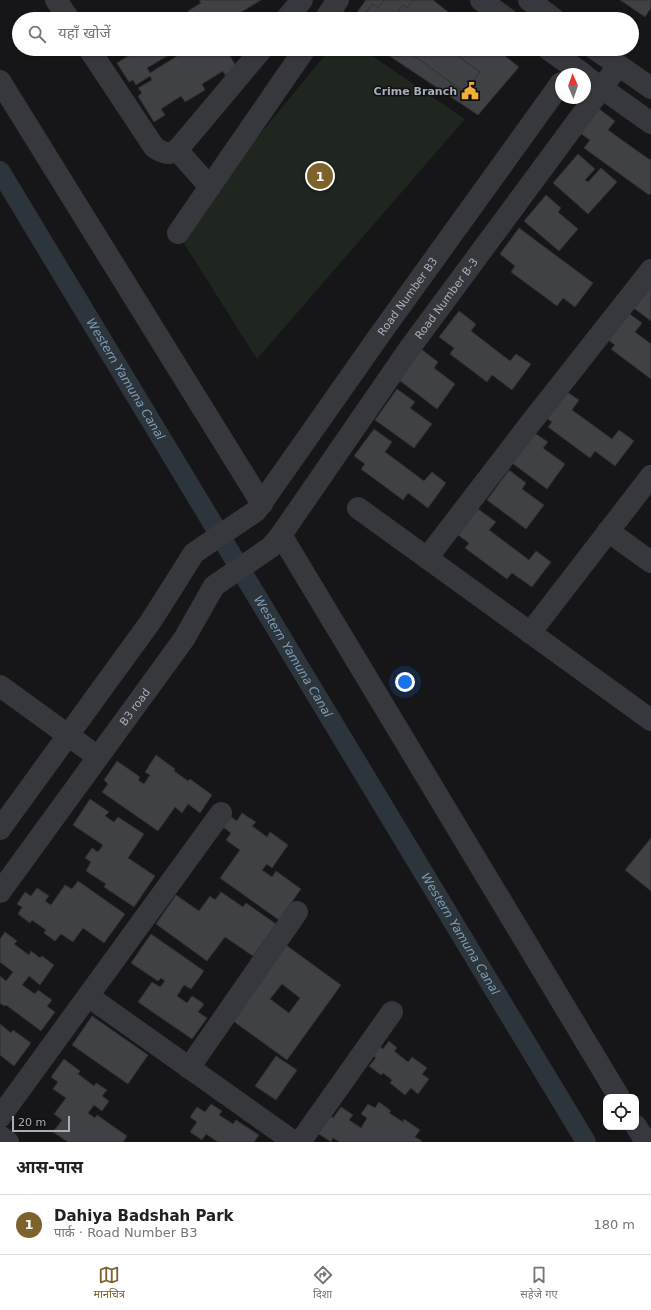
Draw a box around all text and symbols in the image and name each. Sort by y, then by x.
search box [12,12,639,56]
icon: search [26,23,48,45]
text: यहाँ खोजें [58,24,111,42]
north arrow [555,68,591,104]
public building icon: Crime Branch [460,81,480,101]
place label: Crime Branch [374,85,457,98]
pin: 1 [307,161,333,191]
street label: Road Number B3 [375,255,440,338]
street label: Road Number B-3 [413,256,481,342]
water label: Western Yamuna Canal [83,316,168,443]
water label: Western Yamuna Canal [251,593,335,720]
your location [395,672,415,692]
street label: B3 road [117,686,153,728]
water label: Western Yamuna Canal [418,870,503,998]
map controls [603,1094,639,1130]
button: locate [603,1094,639,1130]
scale bar [12,1114,70,1133]
text: 20 m [18,1116,46,1129]
text: आस-पास [16,1157,83,1177]
text: Dahiya Badshah Park [54,1207,234,1225]
text: 1 [24,1217,34,1232]
text: 180 m [593,1217,635,1232]
text: पार्क · Road Number B3 [54,1225,197,1240]
tab: मानचित्र [93,1264,125,1302]
tab: दिशा [312,1264,334,1302]
tab: सहेजे गए [520,1264,558,1302]

